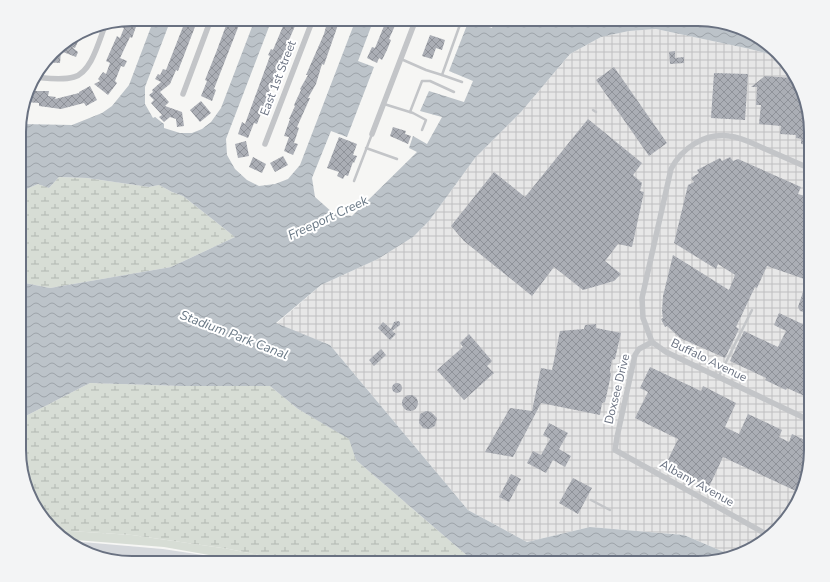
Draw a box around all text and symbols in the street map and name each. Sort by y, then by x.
street label: East 1st Street [256,37,300,118]
water label: Freeport Creek [285,191,372,244]
water label: Stadium Park Canal [177,306,291,364]
street label: Buffalo Avenue [668,335,750,385]
street label: Doxsee Drive [601,352,633,426]
street label: Albany Avenue [657,456,737,510]

